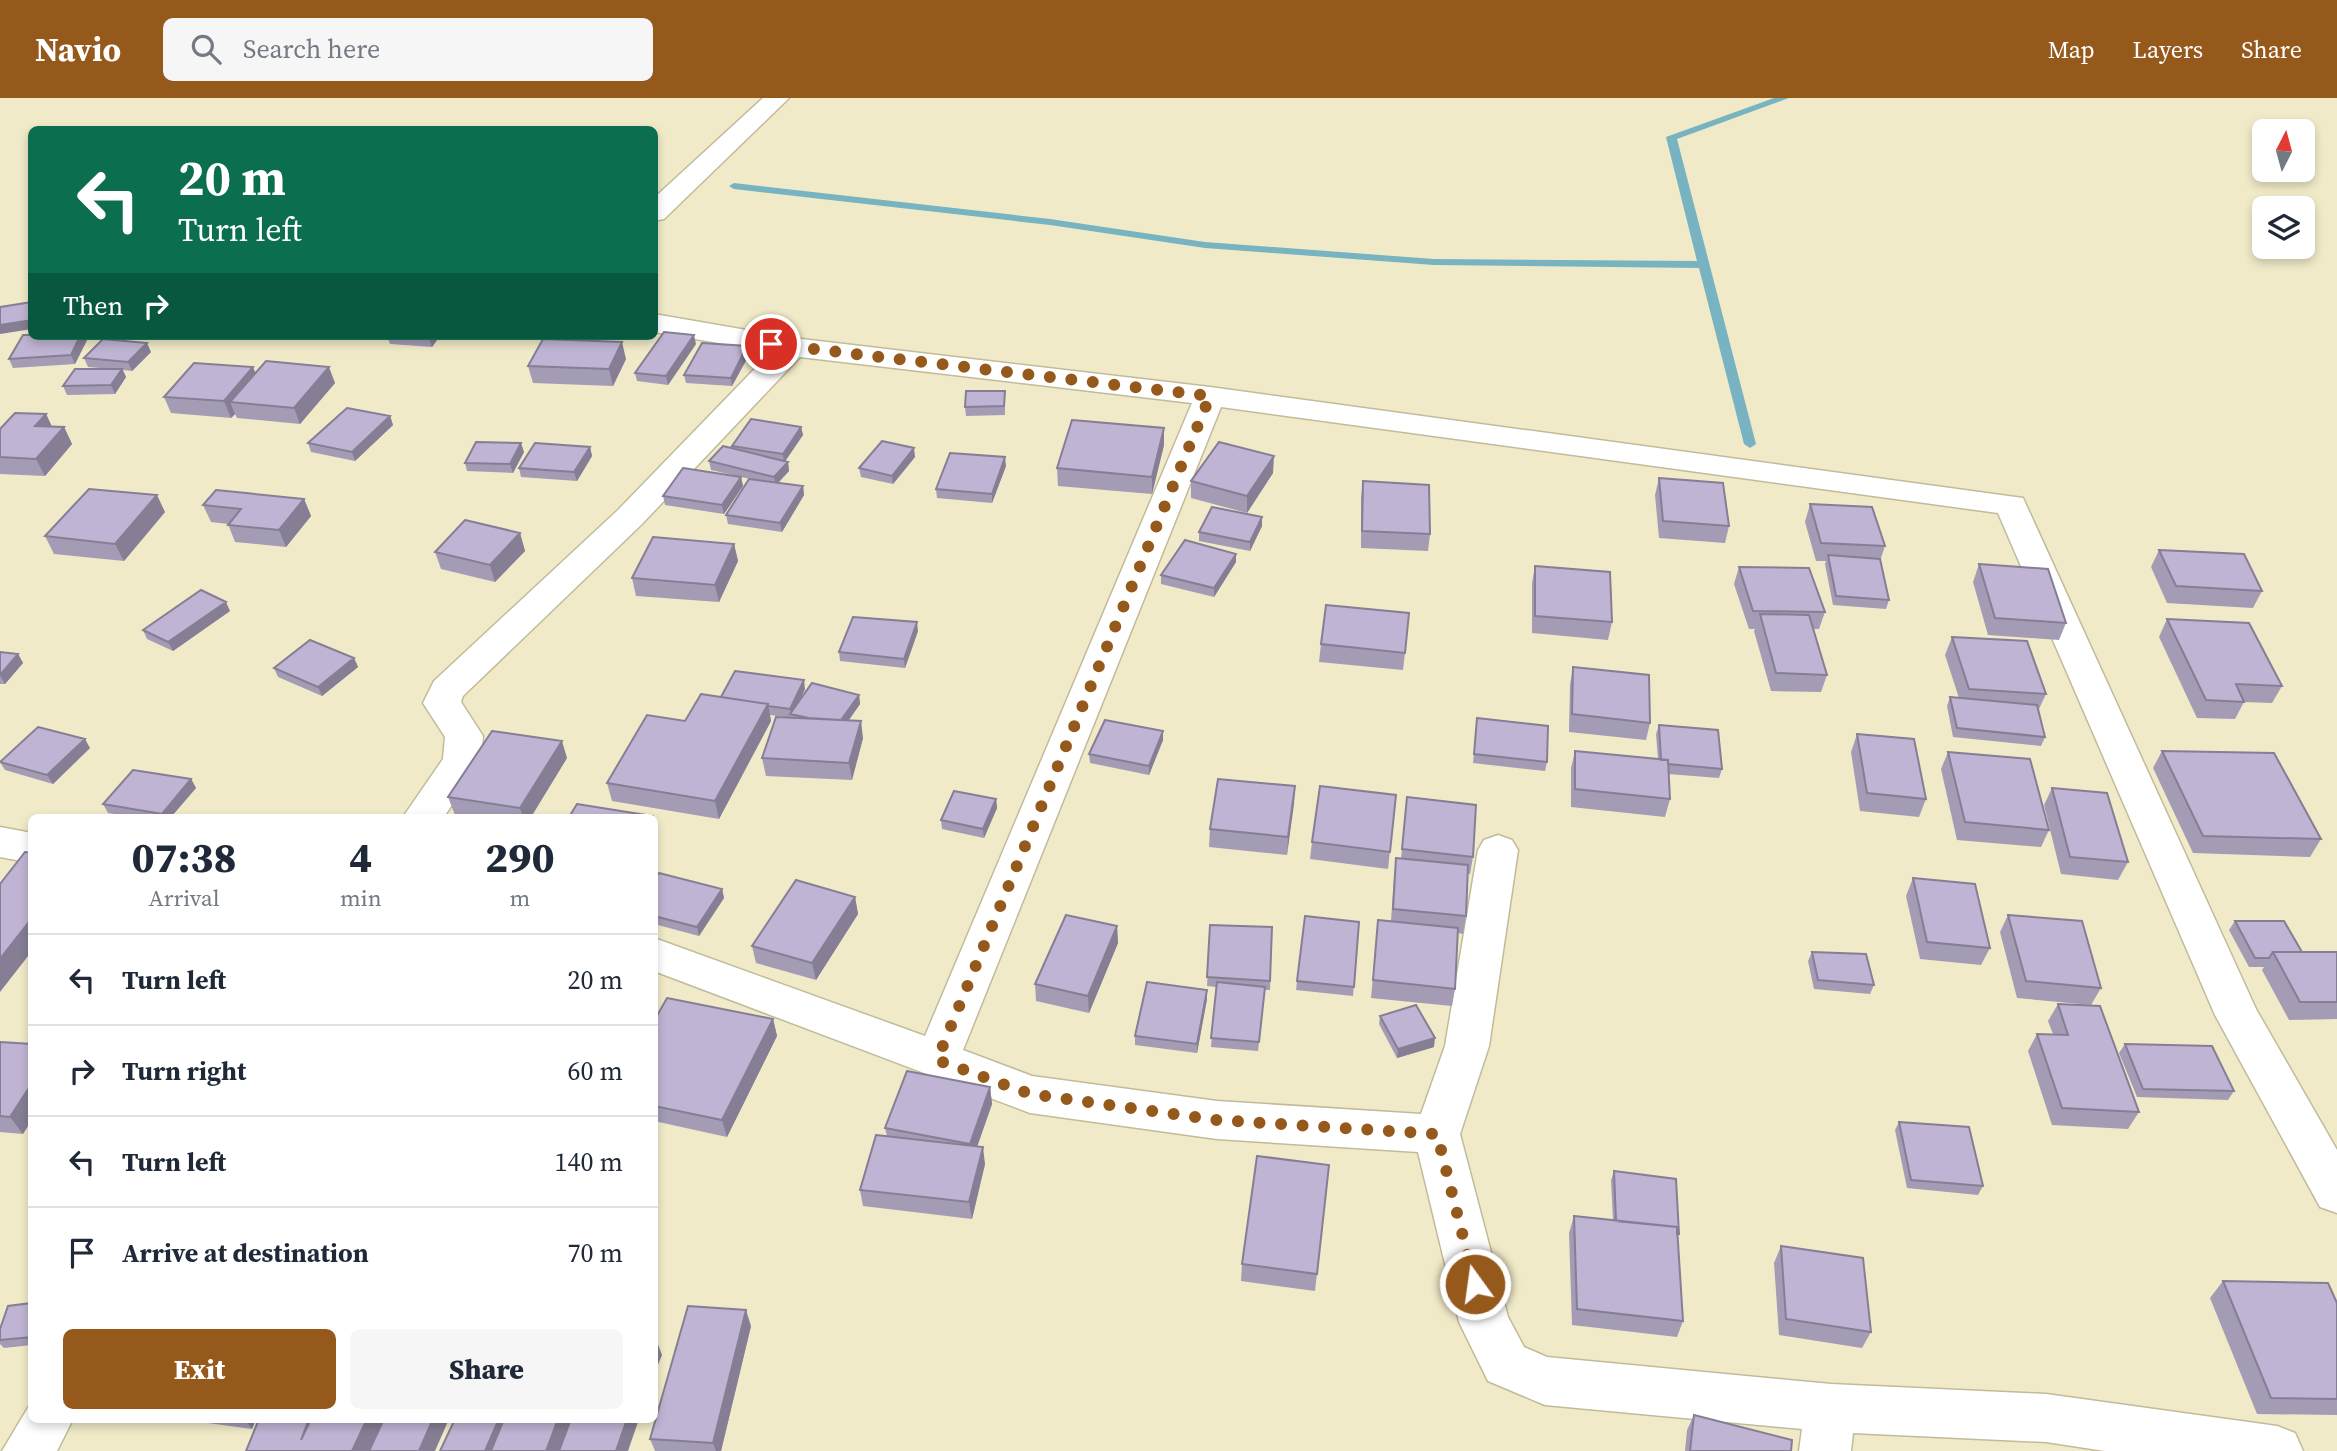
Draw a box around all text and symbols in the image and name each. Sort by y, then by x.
search box [163,18,653,81]
text: Navio [35,27,121,72]
icon: search [187,30,225,68]
text: Search here [243,31,380,67]
text: Map [2048,33,2095,66]
text: Layers [2133,33,2203,66]
text: Share [2241,33,2302,66]
north arrow [2252,119,2315,182]
map controls [2252,119,2315,259]
text: 20 m [178,144,286,211]
icon: left [63,154,154,245]
button: layers [2252,196,2315,259]
text: Turn left [178,208,302,252]
icon: right [137,287,175,325]
text: Then [63,288,123,324]
pin [741,314,801,374]
icon: arrive [752,325,790,363]
text: 07:38 [131,828,237,886]
text: 4 [349,828,372,886]
text: 290 [485,828,555,886]
text: Arrival [149,882,220,914]
text: min [340,882,382,914]
text: m [509,882,530,914]
icon: left [63,961,101,999]
text: Turn left [122,962,226,998]
text: 20 m [568,962,623,998]
icon: right [63,1052,101,1090]
text: Turn right [122,1053,246,1089]
text: 60 m [568,1053,623,1089]
icon: left [63,1143,101,1181]
text: Turn left [122,1144,226,1180]
text: 140 m [555,1144,623,1180]
icon: arrive [63,1234,101,1272]
text: Arrive at destination [122,1235,369,1271]
text: 70 m [568,1235,623,1271]
position arrow [1438,1247,1512,1321]
button: Exit [63,1329,336,1409]
button: Share [350,1329,623,1409]

